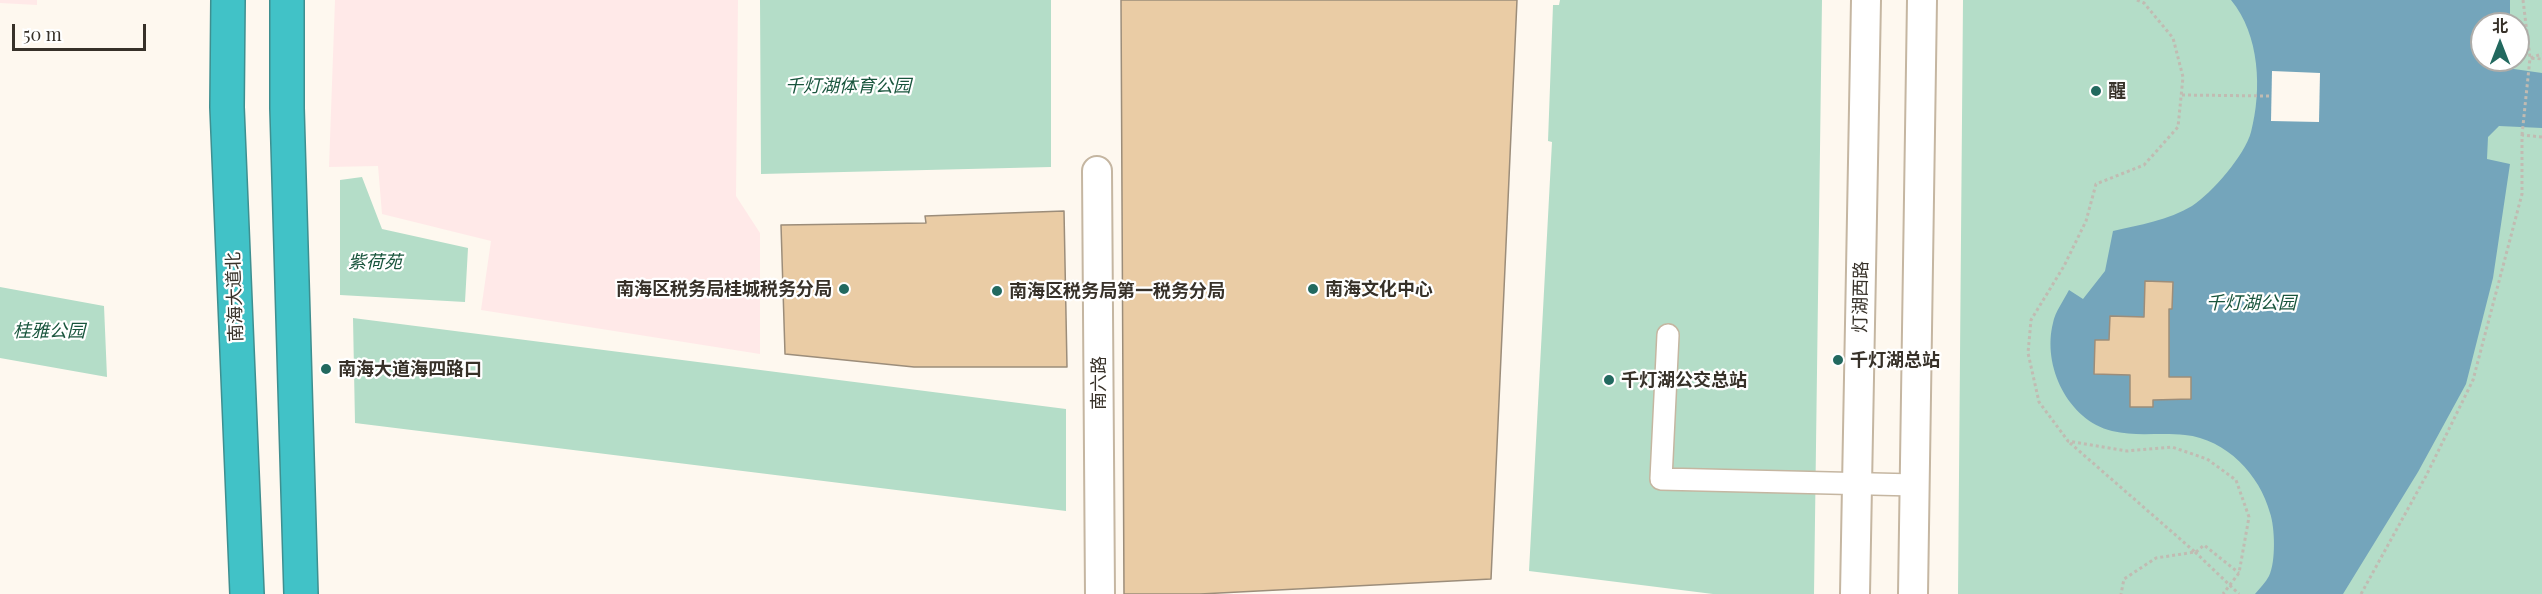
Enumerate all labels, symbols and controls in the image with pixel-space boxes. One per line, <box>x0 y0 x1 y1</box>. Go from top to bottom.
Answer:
scale bar <box>15 12 148 50</box>
north arrow <box>2470 12 2530 72</box>
text: 北 <box>2492 15 2508 36</box>
text: 50 m <box>23 22 62 46</box>
park label: 千灯湖体育公园 <box>785 75 911 97</box>
place label: 醒 <box>2108 80 2126 102</box>
marker: 醒 <box>2089 84 2103 98</box>
park label: 紫荷苑 <box>348 251 402 273</box>
street label: 南海大道北 <box>223 252 247 342</box>
street label: 灯湖西路 <box>1850 261 1872 333</box>
place label: 南海区税务局桂城税务分局 <box>616 278 832 300</box>
place label: 南海文化中心 <box>1325 278 1433 300</box>
place label: 南海区税务局第一税务分局 <box>1009 280 1225 302</box>
marker: 南海区税务局桂城税务分局 <box>837 282 851 296</box>
marker: 南海文化中心 <box>1306 282 1320 296</box>
marker: 南海区税务局第一税务分局 <box>990 284 1004 298</box>
park label: 千灯湖公园 <box>2206 292 2296 314</box>
park label: 桂雅公园 <box>13 320 85 342</box>
place label: 千灯湖总站 <box>1850 349 1940 371</box>
marker: 千灯湖总站 <box>1831 353 1845 367</box>
street label: 南六路 <box>1088 356 1110 410</box>
place label: 南海大道海四路口 <box>338 358 482 380</box>
marker: 南海大道海四路口 <box>319 362 333 376</box>
place label: 千灯湖公交总站 <box>1621 369 1747 391</box>
marker: 千灯湖公交总站 <box>1602 373 1616 387</box>

